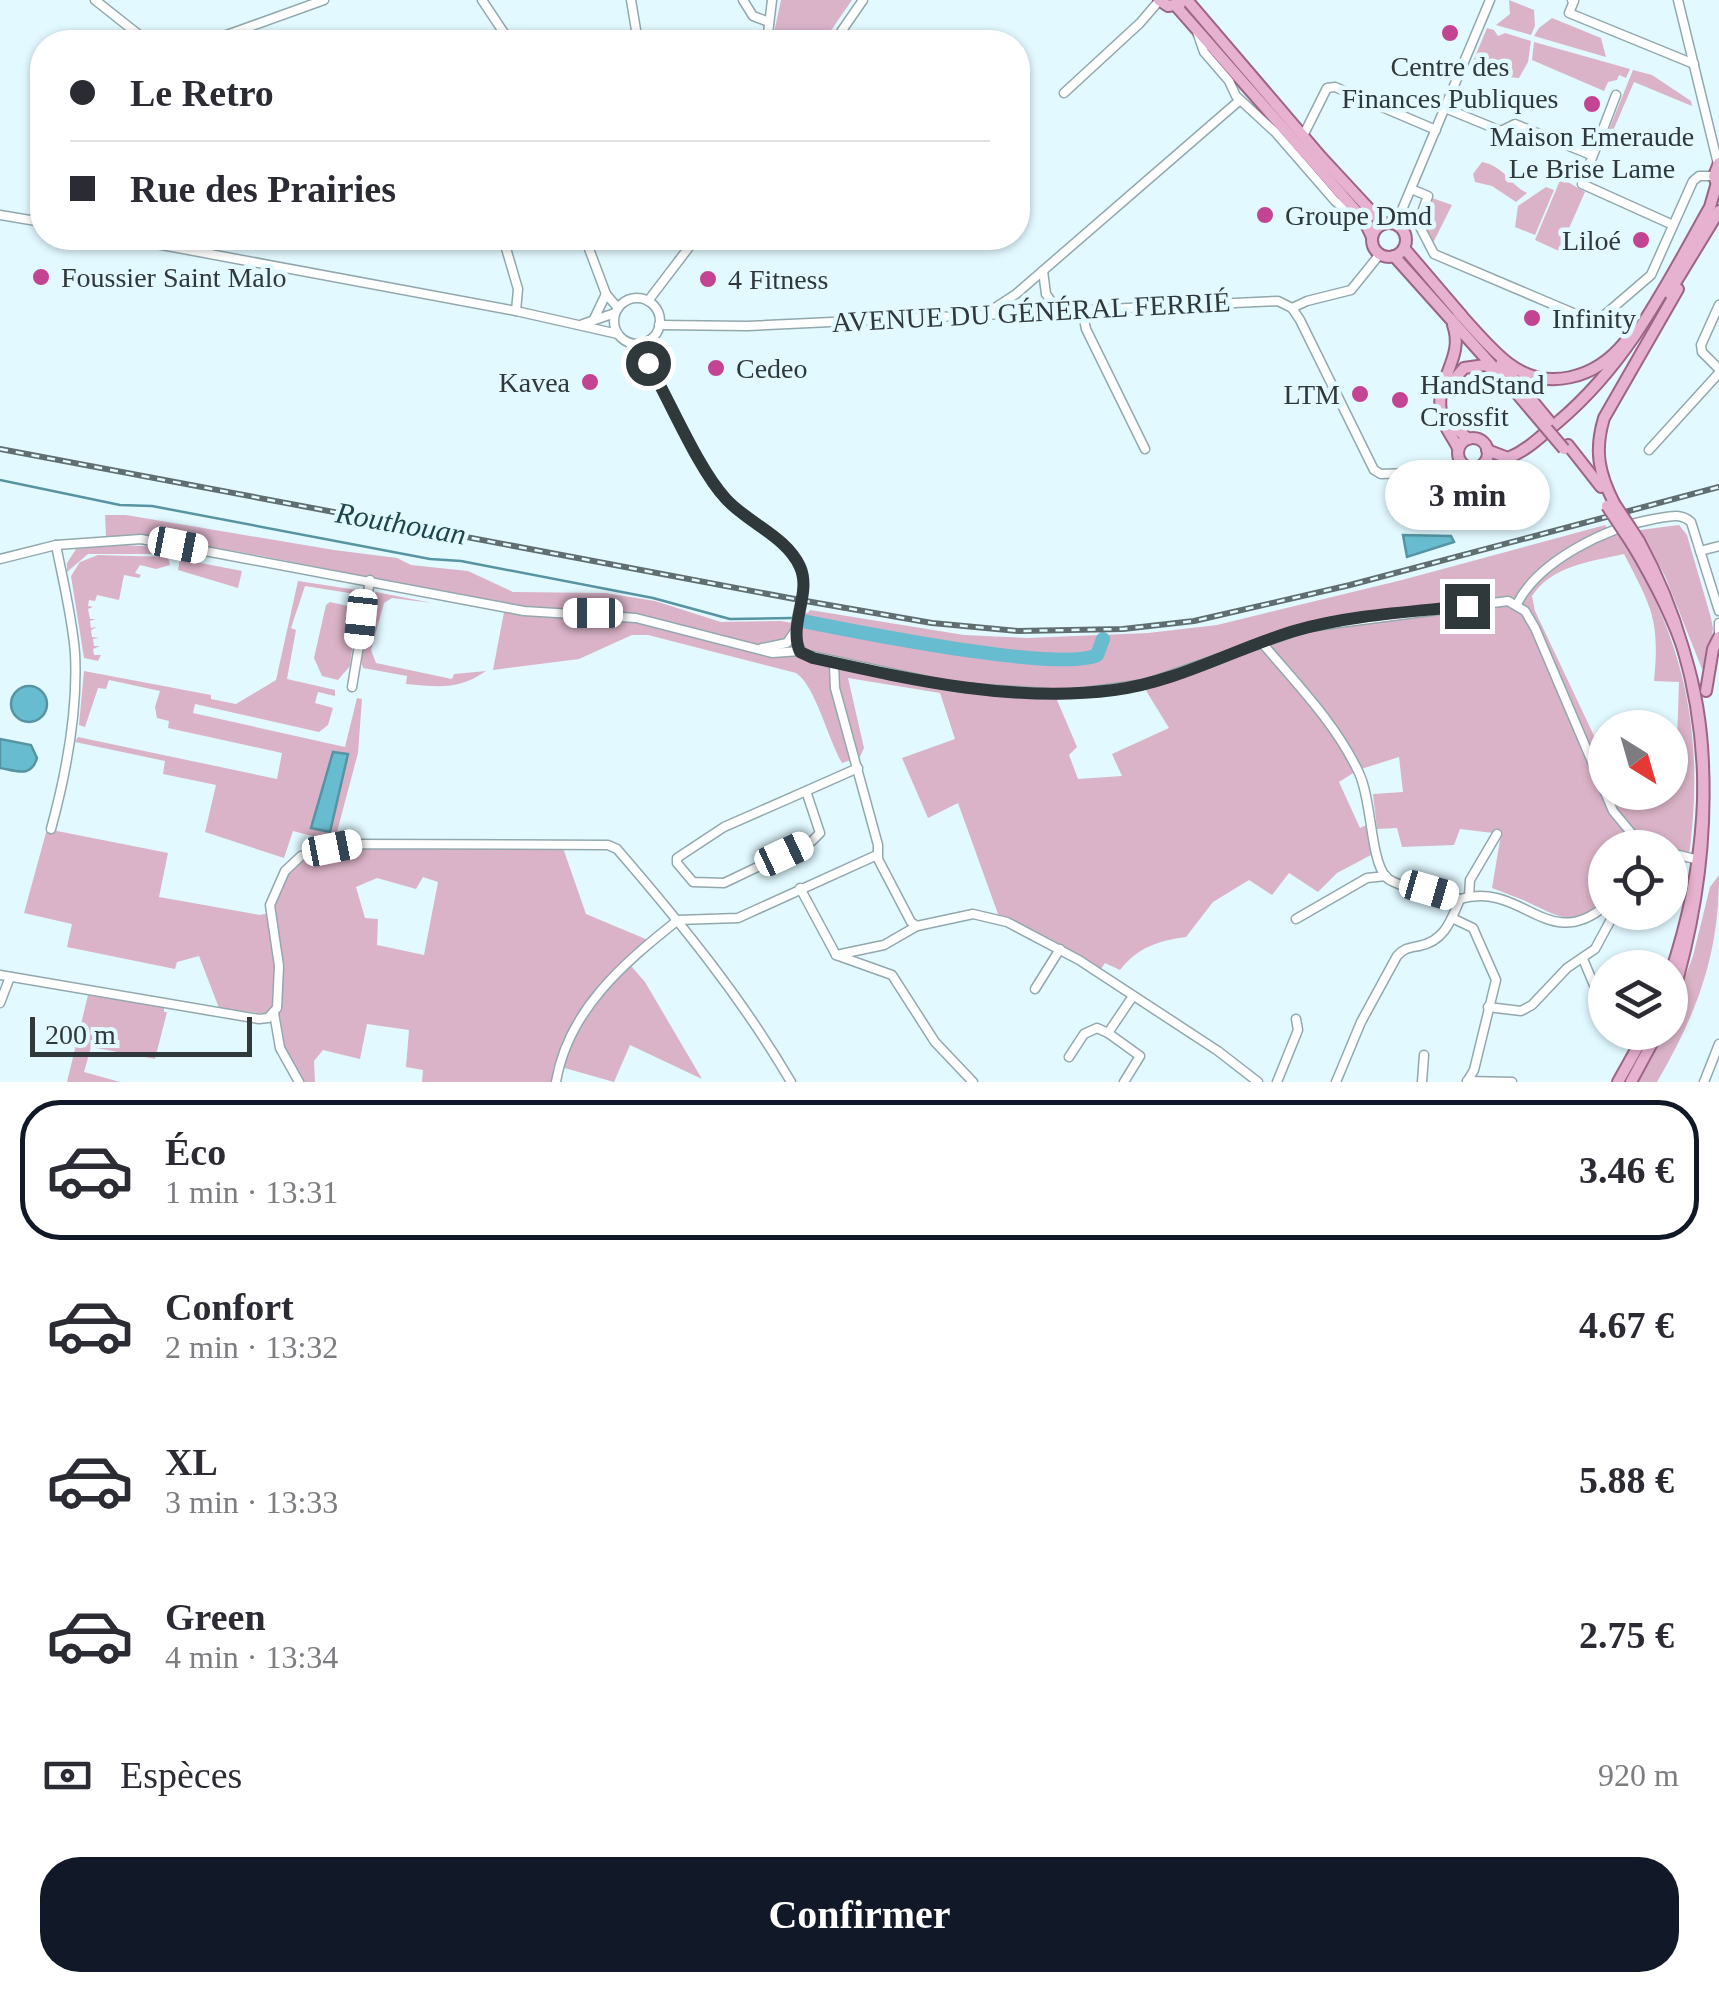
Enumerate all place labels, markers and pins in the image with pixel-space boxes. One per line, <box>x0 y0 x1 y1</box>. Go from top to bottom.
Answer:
marker: Centre des Finances Publiques <box>1439 22 1461 44</box>
place label: Centre des Finances Publiques <box>1342 51 1559 114</box>
marker: Maison Emeraude Le Brise Lame <box>1581 93 1603 115</box>
place label: Maison Emeraude Le Brise Lame <box>1490 121 1694 184</box>
place label: Groupe Dmd <box>1285 200 1432 231</box>
marker: Groupe Dmd <box>1254 204 1276 226</box>
place label: Liloé <box>1562 225 1621 256</box>
marker: Liloé <box>1630 229 1652 251</box>
place label: Foussier Saint Malo <box>61 262 287 293</box>
place label: 4 Fitness <box>728 264 828 295</box>
marker: Foussier Saint Malo <box>30 266 52 288</box>
marker: 4 Fitness <box>697 268 719 290</box>
place label: Infinity <box>1552 303 1636 334</box>
marker: Infinity <box>1521 307 1543 329</box>
place label: Cedeo <box>736 353 808 384</box>
marker: Cedeo <box>705 357 727 379</box>
place label: Kavea <box>498 367 571 398</box>
place label: HandStand Crossfit <box>1420 369 1544 432</box>
marker: Kavea <box>579 371 601 393</box>
place label: LTM <box>1283 379 1340 410</box>
marker: LTM <box>1349 383 1371 405</box>
marker: HandStand Crossfit <box>1389 389 1411 411</box>

